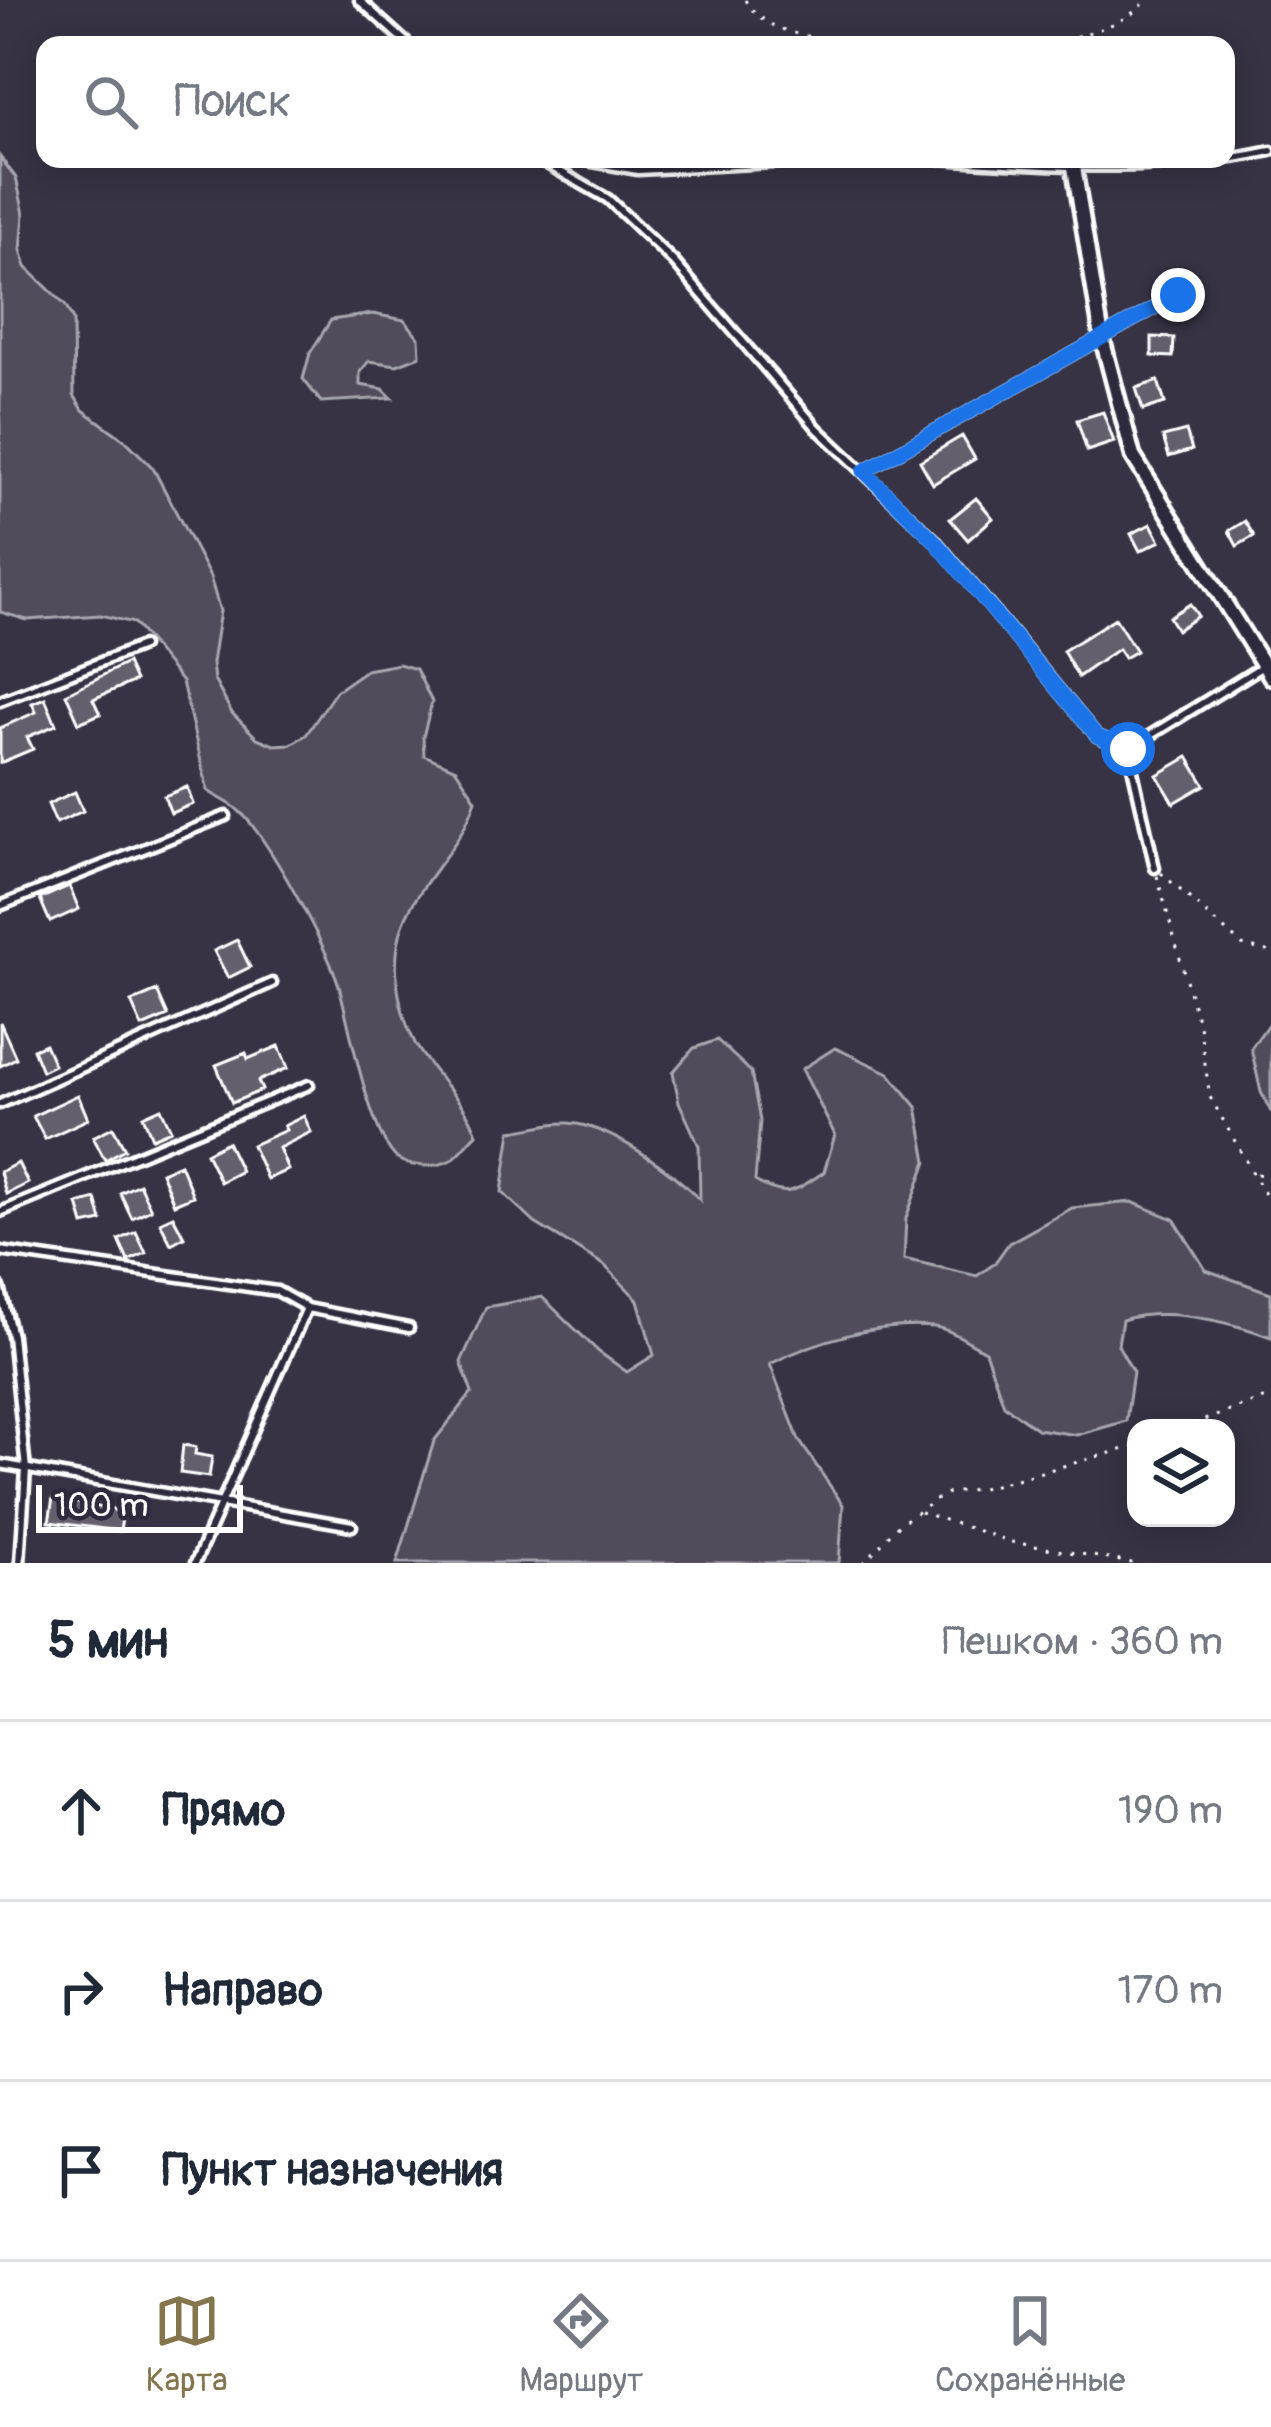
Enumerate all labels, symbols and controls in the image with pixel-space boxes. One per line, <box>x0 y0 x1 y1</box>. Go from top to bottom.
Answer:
search box <box>36 36 1235 168</box>
icon: search <box>78 69 144 135</box>
text: Поиск <box>174 74 291 130</box>
route end <box>1151 268 1205 322</box>
route start <box>1101 722 1155 776</box>
map controls <box>1127 1419 1235 1527</box>
button: layers <box>1127 1419 1235 1527</box>
scale bar <box>36 1479 243 1532</box>
text: 100 m <box>54 1485 148 1526</box>
text: 5 мин <box>48 1609 168 1673</box>
text: Пешком · 360 m <box>942 1617 1223 1666</box>
icon: ahead <box>48 1778 114 1844</box>
text: Прямо <box>162 1783 285 1839</box>
text: 190 m <box>1118 1786 1223 1835</box>
icon: right <box>48 1958 114 2024</box>
text: Направо <box>162 1963 323 2019</box>
text: 170 m <box>1117 1966 1223 2015</box>
icon: arrive <box>48 2138 114 2204</box>
text: Пункт назначения <box>162 2143 503 2199</box>
tab: Карта <box>146 2288 228 2401</box>
tab: Маршрут <box>519 2288 643 2401</box>
tab: Сохранённые <box>935 2288 1125 2401</box>

